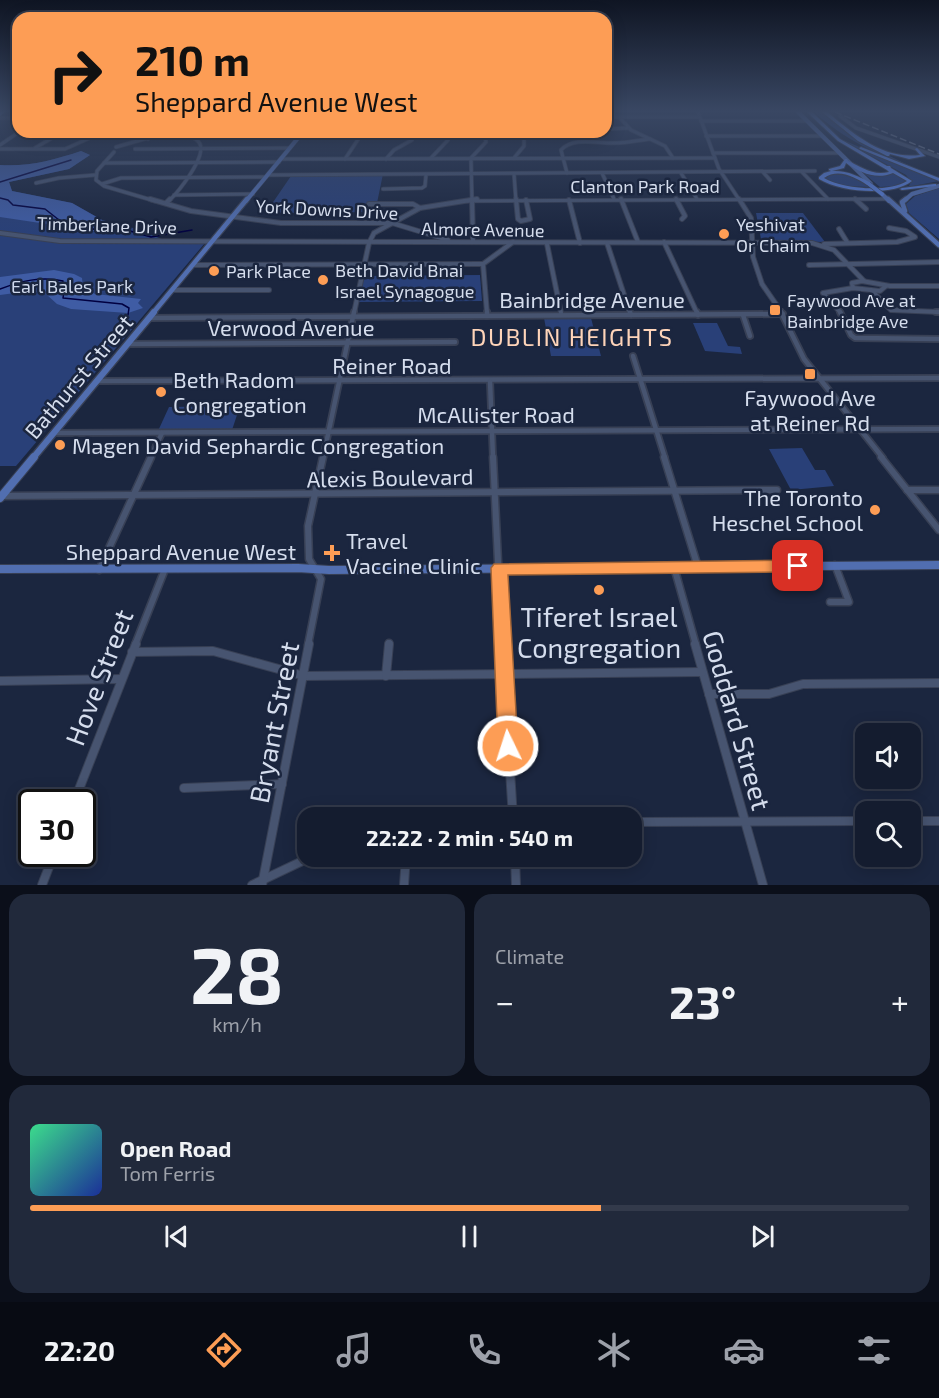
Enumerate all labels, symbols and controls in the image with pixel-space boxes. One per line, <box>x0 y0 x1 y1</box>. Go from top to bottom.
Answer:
text: 210 m <box>135 34 250 84</box>
icon: right <box>36 36 114 114</box>
text: Sheppard Avenue West <box>135 85 418 117</box>
street label: Clanton Park Road <box>570 175 720 197</box>
street label: York Downs Drive <box>255 194 399 224</box>
street label: Timberlane Drive <box>37 212 177 238</box>
place label: Yeshivat Or Chaim <box>736 213 810 256</box>
street label: Almore Avenue <box>421 217 545 241</box>
marker: Yeshivat Or Chaim <box>717 227 731 241</box>
place label: Beth David Bnai Israel Synagogue <box>335 259 475 302</box>
place label: Park Place <box>226 260 311 282</box>
marker: Park Place <box>207 264 221 278</box>
marker: Beth David Bnai Israel Synagogue <box>316 273 330 287</box>
park label: Earl Bales Park <box>11 275 133 297</box>
street label: Bainbridge Avenue <box>499 286 685 312</box>
place label: Faywood Ave at Bainbridge Ave <box>787 289 916 332</box>
marker: Faywood Ave at Bainbridge Ave <box>768 303 782 317</box>
street label: Bathurst Street <box>19 309 137 443</box>
street label: Verwood Avenue <box>208 314 374 340</box>
district label: DUBLIN HEIGHTS <box>471 322 673 351</box>
street label: Reiner Road <box>332 352 452 378</box>
place label: Beth Radom Congregation <box>173 366 307 417</box>
marker: Faywood Ave at Reiner Rd <box>803 367 817 381</box>
place label: Faywood Ave at Reiner Rd <box>744 384 876 435</box>
marker: Beth Radom Congregation <box>154 385 168 399</box>
street label: McAllister Road <box>417 401 575 427</box>
place label: Magen David Sephardic Congregation <box>72 432 444 458</box>
marker: Magen David Sephardic Congregation <box>53 438 67 452</box>
street label: Alexis Boulevard <box>306 463 474 491</box>
place label: The Toronto Heschel School <box>712 484 863 535</box>
marker: The Toronto Heschel School <box>868 503 882 517</box>
place label: Travel Vaccine Clinic <box>346 527 481 578</box>
street label: Sheppard Avenue West <box>66 538 296 564</box>
pin <box>772 540 823 591</box>
marker: Travel Vaccine Clinic <box>323 544 341 562</box>
icon: arrive <box>781 549 814 582</box>
marker: Tiferet Israel Congregation <box>592 583 606 597</box>
place label: Tiferet Israel Congregation <box>517 600 681 664</box>
street label: Hove Street <box>57 605 139 749</box>
street label: Goddard Street <box>697 627 779 813</box>
street label: Bryant Street <box>242 639 305 806</box>
position arrow <box>476 714 540 778</box>
map controls <box>855 723 921 867</box>
button: sound <box>855 723 921 789</box>
speed limit sign: 30 <box>18 789 96 867</box>
button: search <box>855 801 921 867</box>
text: 22:22 · 2 min · 540 m <box>366 824 573 850</box>
text: 28 <box>190 926 284 1020</box>
text: Climate <box>495 944 564 968</box>
text: 23° <box>669 974 736 1028</box>
text: − <box>495 981 514 1021</box>
text: + <box>891 981 909 1021</box>
text: km/h <box>212 1012 262 1036</box>
text: Open Road <box>120 1135 232 1161</box>
text: Tom Ferris <box>120 1161 215 1185</box>
icon: previous <box>160 1220 193 1253</box>
icon: pause <box>453 1220 486 1253</box>
icon: next <box>746 1220 779 1253</box>
icon: directions <box>203 1329 245 1371</box>
icon: music <box>333 1329 375 1371</box>
icon: phone <box>463 1329 505 1371</box>
icon: climate <box>593 1329 635 1371</box>
icon: car <box>723 1329 765 1371</box>
icon: filters <box>853 1329 895 1371</box>
text: 22:20 <box>44 1334 115 1366</box>

